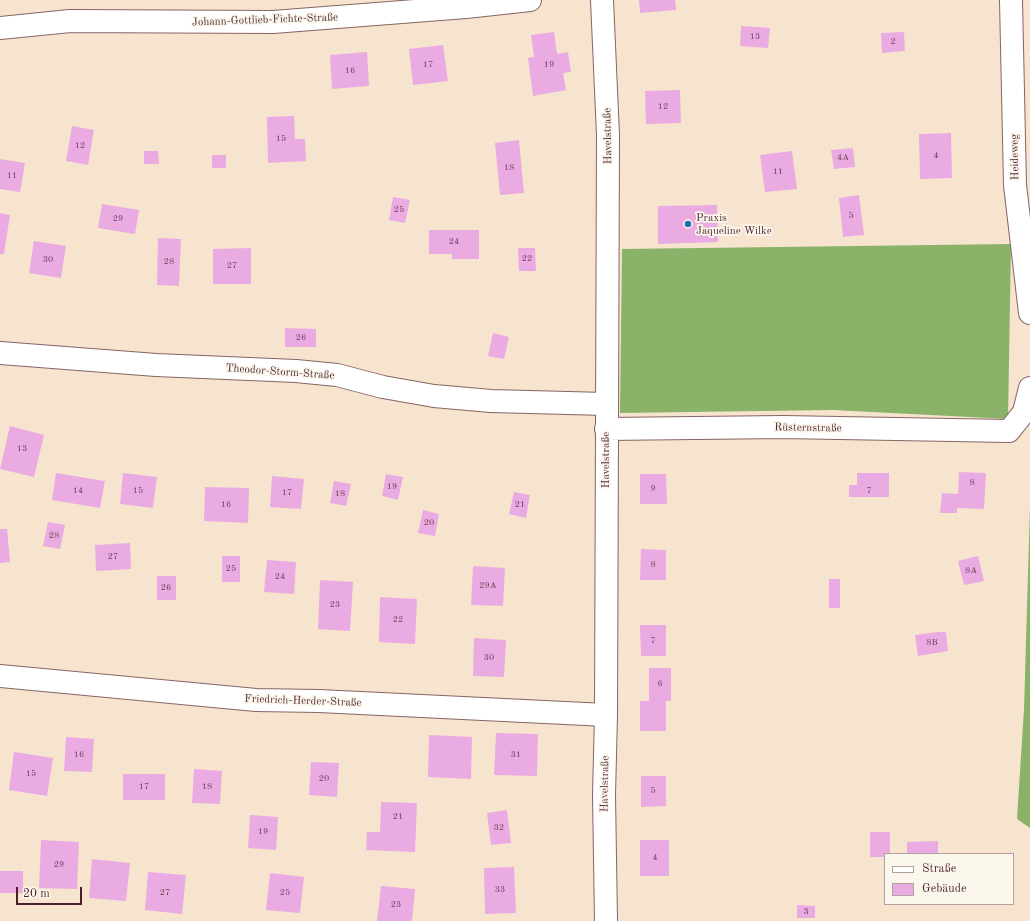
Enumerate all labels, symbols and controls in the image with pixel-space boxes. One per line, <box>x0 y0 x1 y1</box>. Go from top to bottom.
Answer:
street label: Johann-Gottlieb-Fichte-Straße <box>192 11 338 29</box>
house number: 13 <box>750 32 760 42</box>
house number: 2 <box>890 37 896 47</box>
house number: 17 <box>423 60 433 70</box>
house number: 19 <box>544 60 554 70</box>
house number: 16 <box>345 66 355 76</box>
house number: 12 <box>658 102 668 112</box>
street label: Havelstraße <box>601 108 615 164</box>
house number: 15 <box>276 134 286 144</box>
street label: Heideweg <box>1008 134 1022 180</box>
house number: 12 <box>75 141 85 151</box>
house number: 4 <box>933 151 939 161</box>
house number: 4A <box>837 153 849 163</box>
house number: 18 <box>504 163 514 173</box>
house number: 11 <box>773 167 783 177</box>
house number: 11 <box>7 171 17 181</box>
house number: 25 <box>394 205 404 215</box>
place label: Praxis Jaqueline Wilke <box>696 211 772 237</box>
house number: 5 <box>848 211 854 221</box>
house number: 29 <box>113 214 123 224</box>
marker: Praxis Jaqueline Wilke <box>683 219 693 229</box>
house number: 24 <box>449 237 459 247</box>
house number: 22 <box>522 254 532 264</box>
house number: 30 <box>43 255 53 265</box>
house number: 28 <box>164 257 174 267</box>
house number: 27 <box>227 261 237 271</box>
house number: 26 <box>296 333 306 343</box>
street label: Theodor-Storm-Straße <box>225 362 335 382</box>
street label: Rüsternstraße <box>774 421 842 435</box>
street label: Havelstraße <box>599 432 613 488</box>
house number: 13 <box>17 444 27 454</box>
house number: 8 <box>969 478 975 488</box>
house number: 19 <box>387 482 397 492</box>
house number: 9 <box>650 484 656 494</box>
house number: 14 <box>73 486 83 496</box>
house number: 15 <box>133 486 143 496</box>
house number: 7 <box>866 486 872 496</box>
house number: 17 <box>282 488 292 498</box>
house number: 18 <box>335 489 345 499</box>
house number: 16 <box>221 500 231 510</box>
house number: 21 <box>515 500 525 510</box>
house number: 20 <box>424 518 434 528</box>
house number: 28 <box>49 531 59 541</box>
house number: 27 <box>108 552 118 562</box>
house number: 8 <box>650 560 656 570</box>
house number: 25 <box>226 564 236 574</box>
house number: 8A <box>965 566 977 576</box>
house number: 24 <box>275 572 285 582</box>
house number: 29A <box>479 581 497 591</box>
house number: 26 <box>161 583 171 593</box>
house number: 23 <box>330 600 340 610</box>
house number: 22 <box>393 615 403 625</box>
house number: 7 <box>650 636 656 646</box>
house number: 8B <box>926 638 938 648</box>
house number: 30 <box>484 653 494 663</box>
house number: 6 <box>657 679 663 689</box>
street label: Friedrich-Herder-Straße <box>244 692 362 710</box>
house number: 16 <box>74 750 84 760</box>
house number: 31 <box>511 750 521 760</box>
street label: Havelstraße <box>598 756 612 812</box>
house number: 15 <box>26 769 36 779</box>
house number: 20 <box>319 774 329 784</box>
house number: 17 <box>139 782 149 792</box>
house number: 18 <box>202 782 212 792</box>
house number: 5 <box>650 786 656 796</box>
house number: 21 <box>393 812 403 822</box>
house number: 32 <box>494 823 504 833</box>
house number: 19 <box>258 827 268 837</box>
house number: 4 <box>652 853 658 863</box>
legend <box>884 853 1014 905</box>
house number: 29 <box>54 860 64 870</box>
text: Straße <box>922 863 956 875</box>
scale bar <box>18 879 84 905</box>
text: Gebäude <box>922 883 966 895</box>
house number: 33 <box>495 885 505 895</box>
text: 20 m <box>23 888 50 900</box>
house number: 27 <box>160 888 170 898</box>
house number: 25 <box>280 888 290 898</box>
house number: 23 <box>391 900 401 910</box>
house number: 3 <box>803 907 809 917</box>

